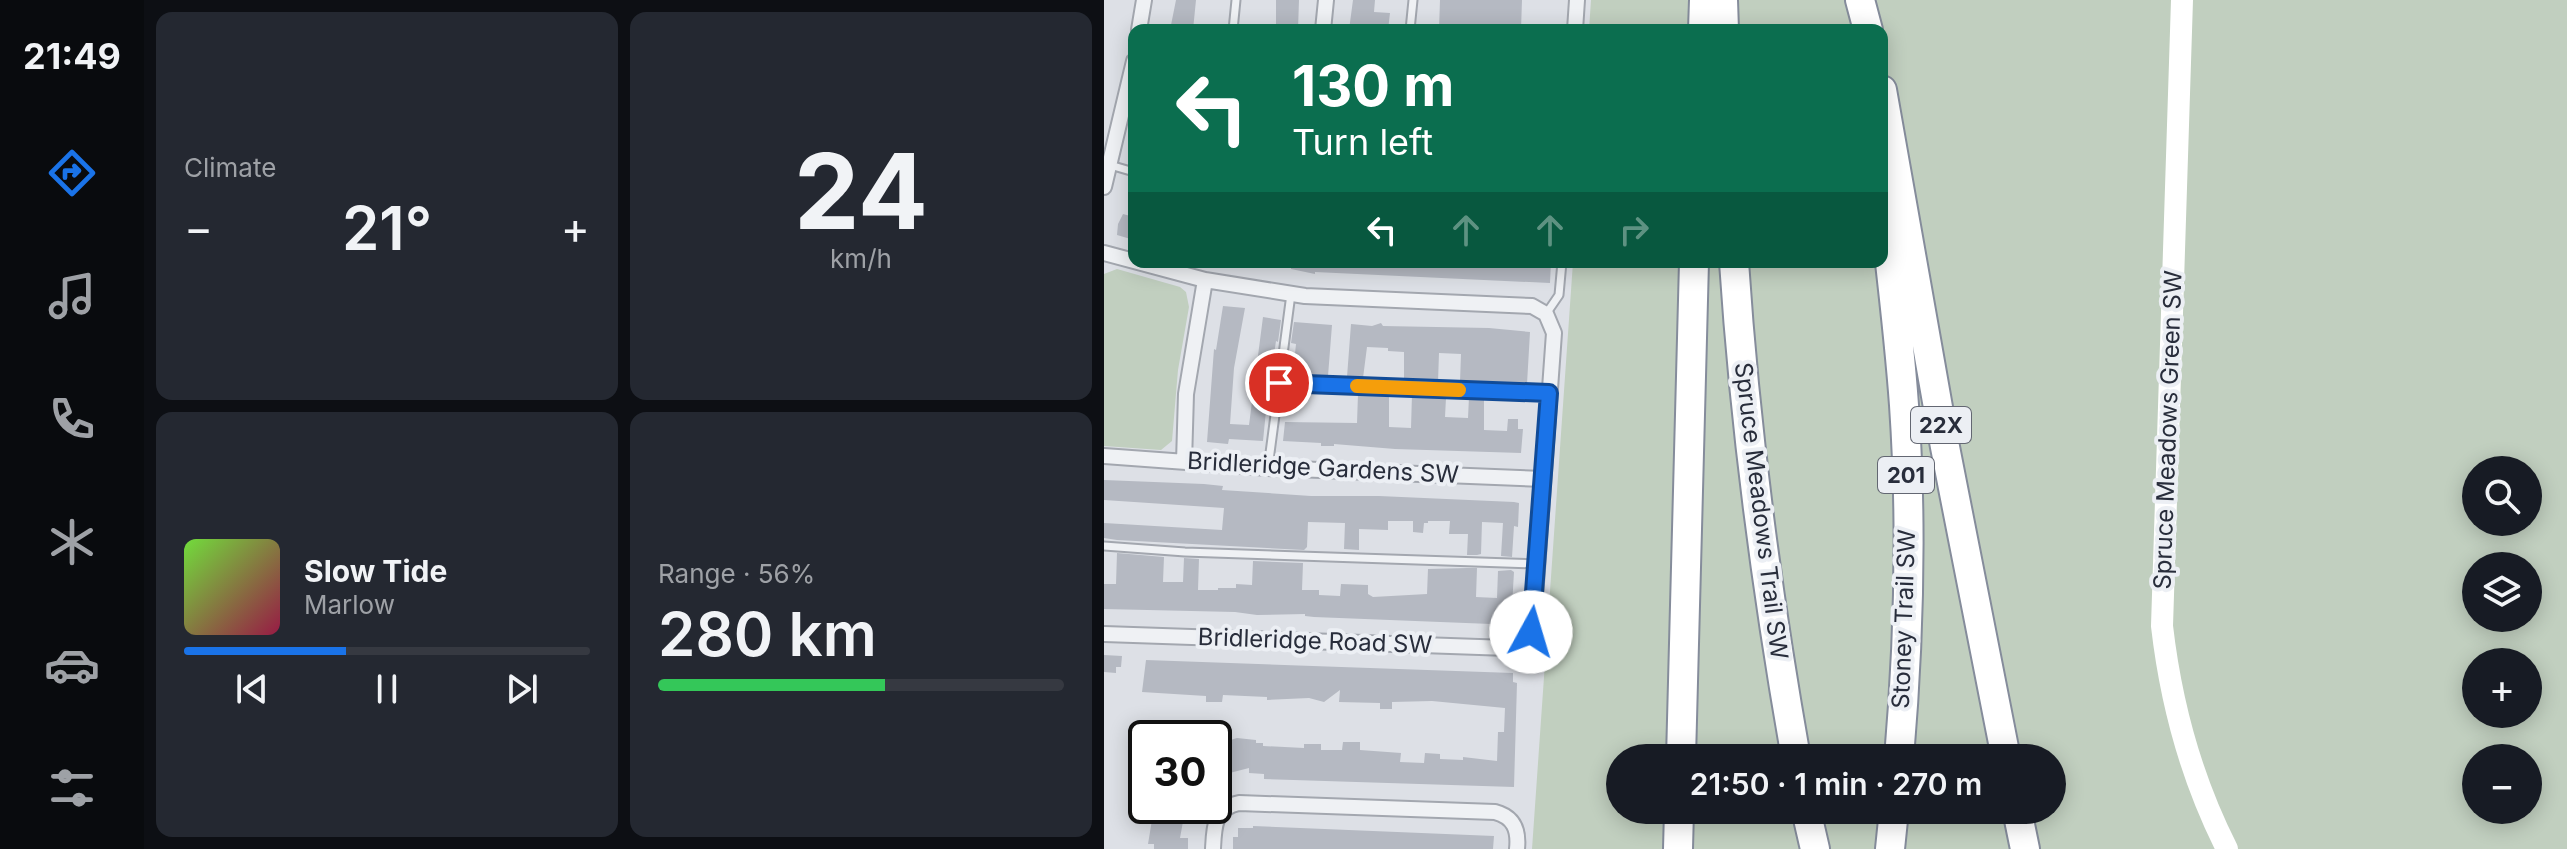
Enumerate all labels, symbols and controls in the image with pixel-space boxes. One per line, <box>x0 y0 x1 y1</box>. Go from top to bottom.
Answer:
text: 21:49 <box>23 34 121 78</box>
text: 130 m <box>1292 52 1454 120</box>
icon: left <box>1160 56 1264 160</box>
text: Turn left <box>1292 120 1433 164</box>
text: 24 <box>794 128 928 254</box>
icon: directions <box>44 145 100 201</box>
text: Climate <box>184 152 276 183</box>
text: 21° <box>342 192 432 264</box>
text: − <box>184 201 213 255</box>
text: + <box>561 201 590 255</box>
icon: left <box>1360 208 1404 252</box>
icon: ahead <box>1444 208 1488 252</box>
icon: ahead <box>1528 208 1572 252</box>
icon: right <box>1612 208 1656 252</box>
text: km/h <box>830 243 892 274</box>
icon: music <box>44 268 100 324</box>
street label: Spruce Meadows Green SW <box>2147 270 2188 590</box>
pin <box>1245 349 1313 417</box>
icon: arrive <box>1257 361 1301 405</box>
street label: Spruce Meadows Trail SW <box>1729 361 1794 661</box>
icon: phone <box>44 391 100 447</box>
road number: 22X <box>1911 407 1971 443</box>
street label: Bridleridge Gardens SW <box>1186 446 1460 489</box>
map controls <box>2462 456 2542 824</box>
button: search <box>2462 456 2542 536</box>
road number: 201 <box>1878 457 1934 493</box>
icon: climate <box>44 514 100 570</box>
street label: Stoney Trail SW <box>1886 528 1921 709</box>
button: layers <box>2462 552 2542 632</box>
text: Slow Tide <box>304 553 447 589</box>
text: Range · 56% <box>658 558 815 589</box>
text: Marlow <box>304 589 395 620</box>
position arrow <box>1489 590 1573 674</box>
text: 280 km <box>658 598 877 670</box>
street label: Bridleridge Road SW <box>1197 622 1433 659</box>
icon: car <box>44 637 100 693</box>
button: + <box>2462 648 2542 728</box>
icon: previous <box>230 667 274 711</box>
icon: pause <box>365 667 409 711</box>
icon: next <box>500 667 544 711</box>
speed limit sign: 30 <box>1128 720 1232 824</box>
button: − <box>2462 744 2542 824</box>
icon: filters <box>44 760 100 816</box>
text: 21:50 · 1 min · 270 m <box>1690 766 1982 802</box>

